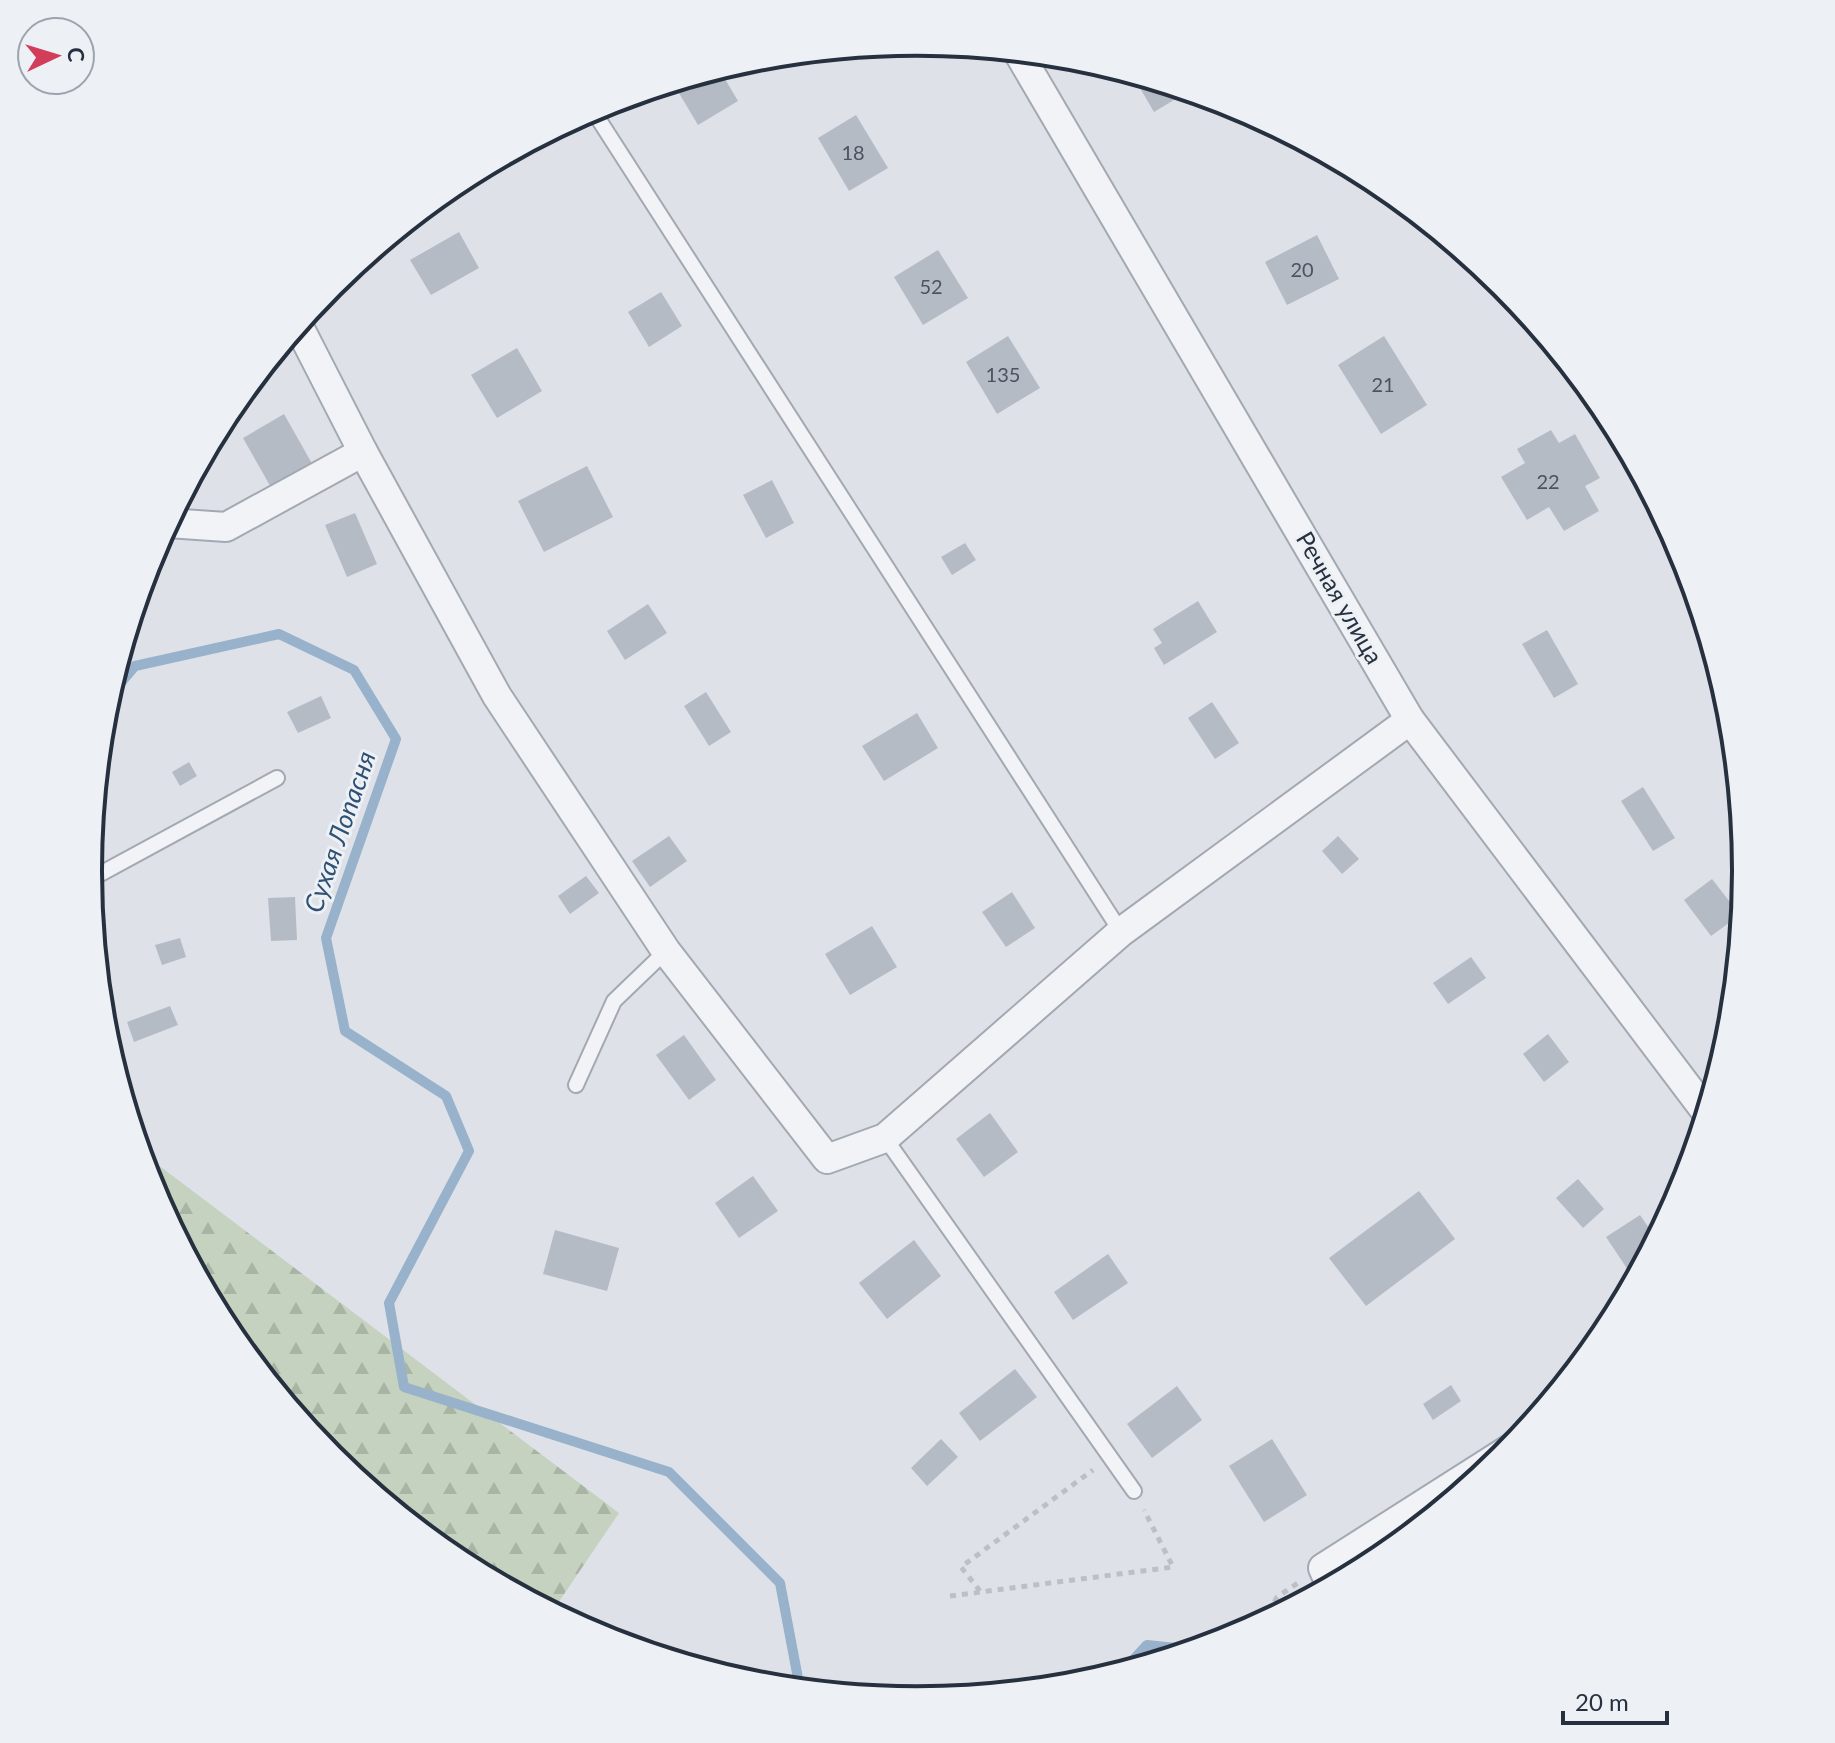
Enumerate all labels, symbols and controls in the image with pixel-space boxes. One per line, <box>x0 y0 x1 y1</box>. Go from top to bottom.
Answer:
north arrow <box>16 16 96 96</box>
text: С <box>62 46 90 63</box>
house number: 18 <box>841 140 865 164</box>
house number: 20 <box>1290 257 1314 281</box>
house number: 52 <box>919 274 943 298</box>
house number: 135 <box>986 362 1020 386</box>
house number: 21 <box>1371 372 1395 396</box>
house number: 22 <box>1536 469 1560 493</box>
street label: Речная улица <box>1291 526 1390 668</box>
water label: Сухая Лопасня <box>296 747 382 917</box>
scale bar <box>1563 1675 1667 1725</box>
text: 20 m <box>1575 1687 1629 1716</box>

